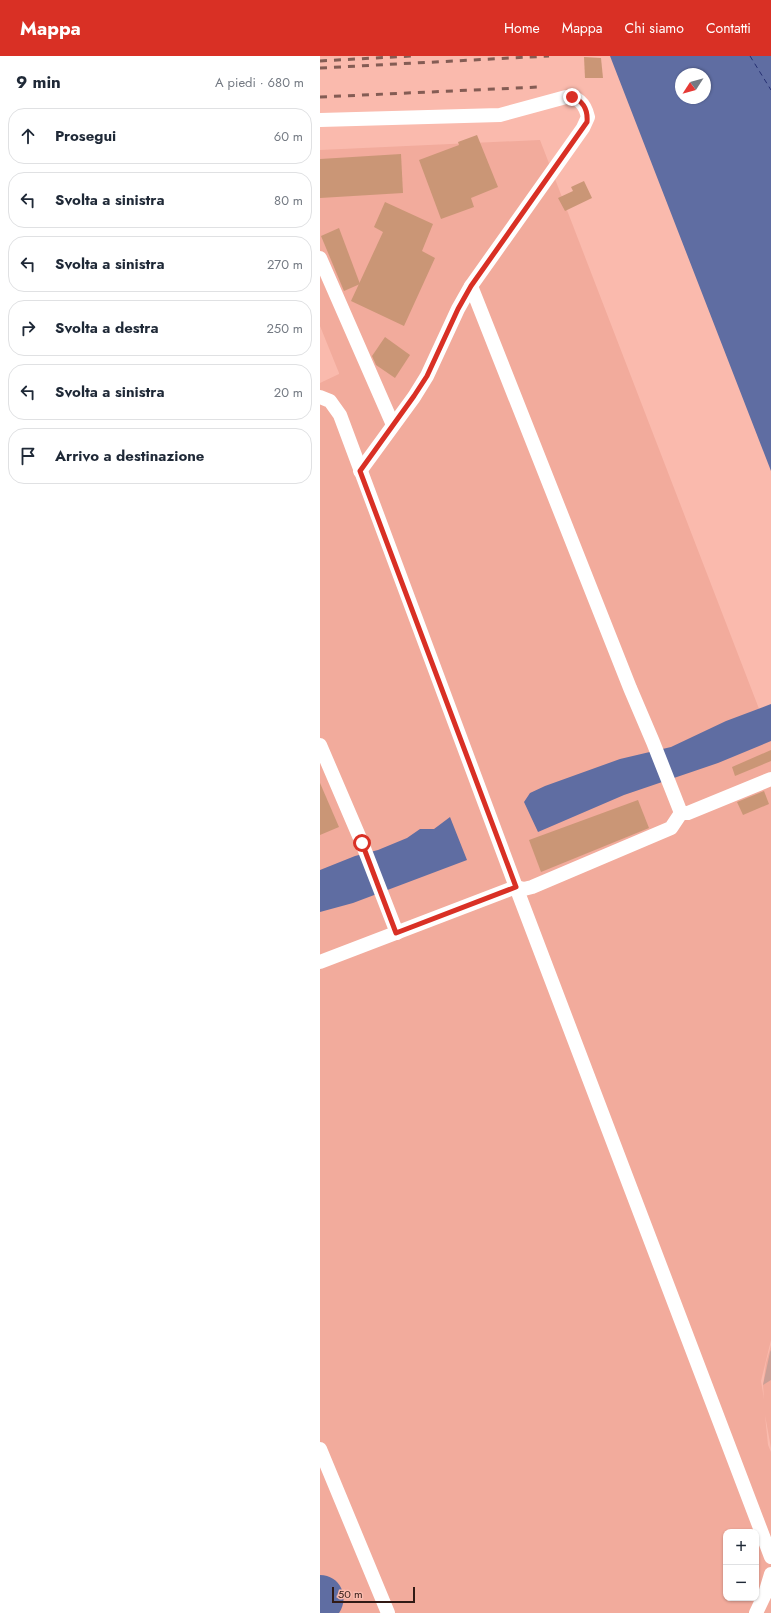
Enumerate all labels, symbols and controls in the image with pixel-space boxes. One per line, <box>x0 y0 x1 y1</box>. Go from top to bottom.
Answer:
text: Mappa <box>20 15 81 42</box>
text: Home <box>504 18 540 38</box>
text: Mappa <box>562 18 603 38</box>
text: Chi siamo <box>625 18 684 38</box>
text: Contatti <box>706 18 751 38</box>
north arrow <box>675 68 711 104</box>
text: 9 min <box>16 70 61 94</box>
text: A piedi · 680 m <box>215 73 304 92</box>
route end <box>563 88 581 106</box>
icon: ahead <box>17 125 39 147</box>
text: Prosegui <box>55 125 116 147</box>
text: 60 m <box>274 127 303 146</box>
icon: left <box>17 189 39 211</box>
text: Svolta a sinistra <box>55 189 165 211</box>
text: 80 m <box>274 191 303 210</box>
icon: left <box>17 253 39 275</box>
text: Svolta a sinistra <box>55 253 165 275</box>
text: 270 m <box>267 255 303 274</box>
icon: right <box>17 317 39 339</box>
text: Svolta a destra <box>55 317 159 339</box>
text: 250 m <box>266 319 303 338</box>
icon: left <box>17 381 39 403</box>
text: Svolta a sinistra <box>55 381 165 403</box>
text: 20 m <box>274 383 303 402</box>
icon: arrive <box>17 445 39 467</box>
text: Arrivo a destinazione <box>55 445 204 467</box>
route start <box>353 834 371 852</box>
map controls <box>723 1529 759 1601</box>
button: + <box>723 1529 759 1565</box>
button: − <box>723 1565 759 1601</box>
scale bar <box>332 1585 415 1604</box>
text: 50 m <box>338 1586 363 1602</box>

